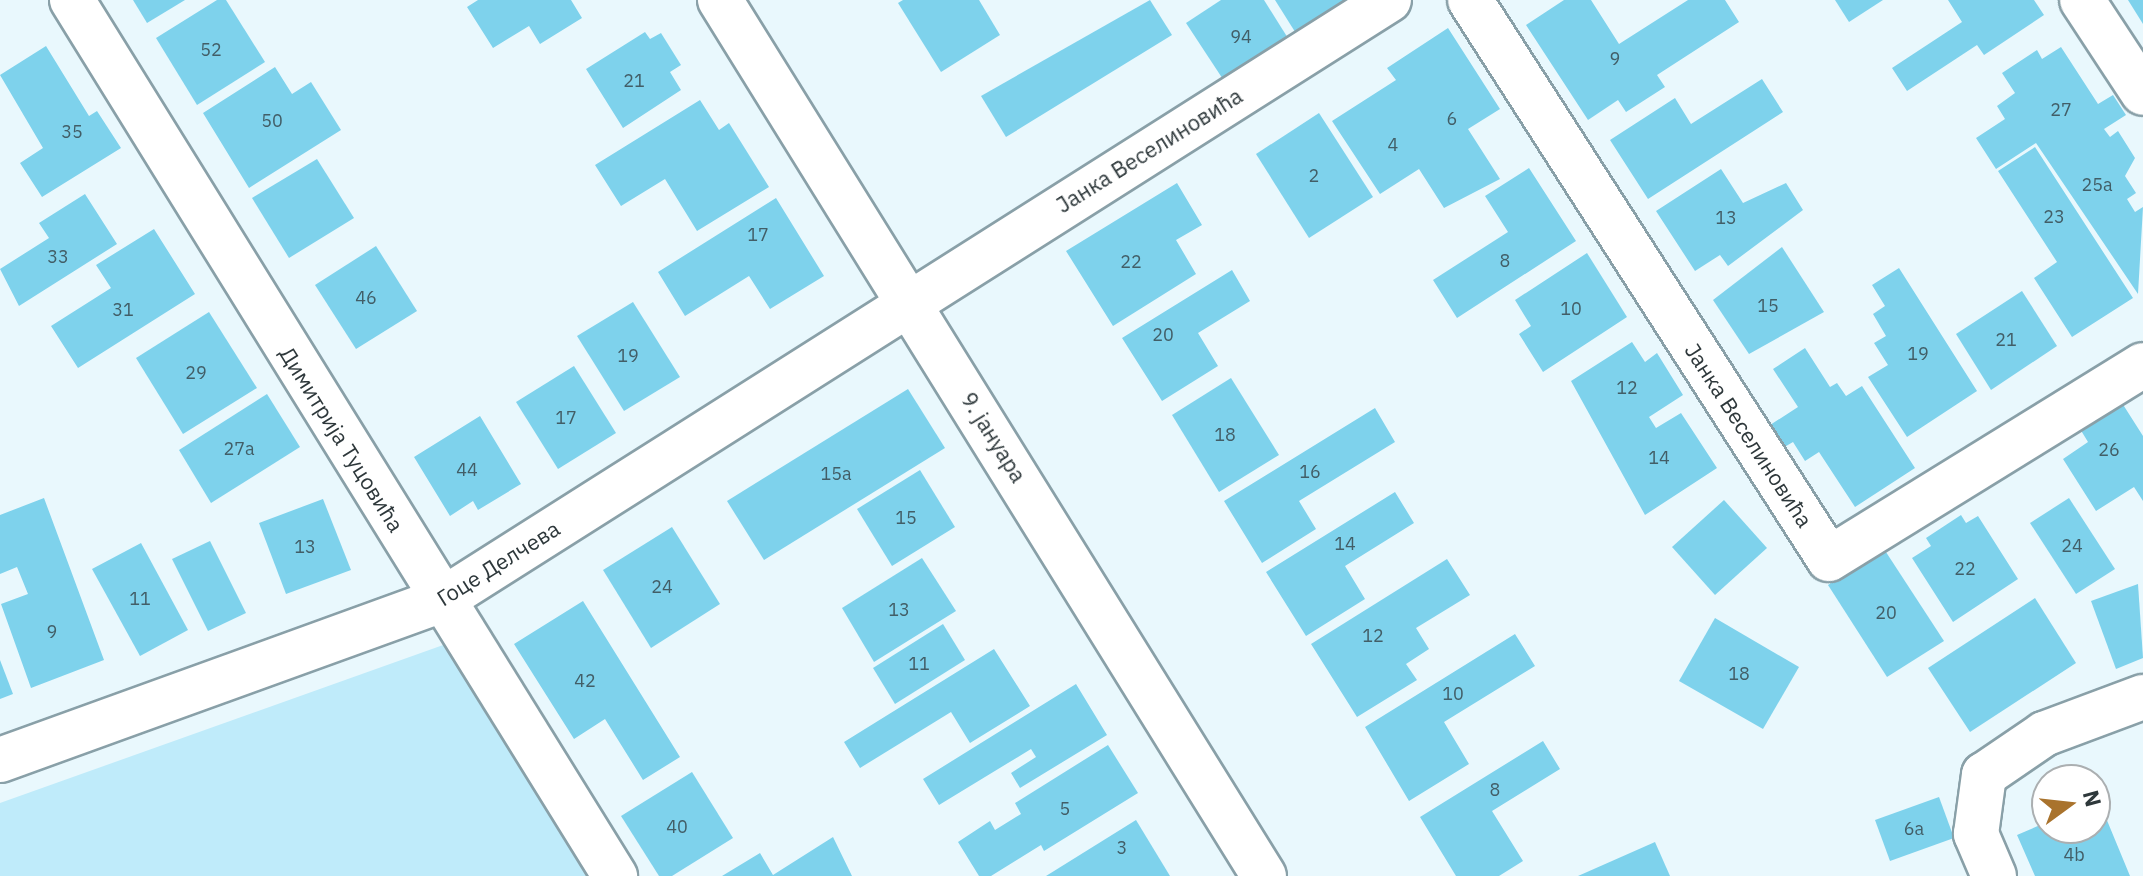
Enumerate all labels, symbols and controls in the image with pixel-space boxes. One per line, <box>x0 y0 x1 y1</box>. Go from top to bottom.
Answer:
house number: 94 <box>1230 26 1252 48</box>
house number: 52 <box>200 39 222 61</box>
house number: 9 <box>1610 48 1620 70</box>
house number: 21 <box>623 70 645 92</box>
street label: Јанка Веселиновића <box>1051 82 1247 218</box>
house number: 27 <box>2050 99 2072 121</box>
house number: 6 <box>1447 108 1457 130</box>
house number: 50 <box>261 110 283 132</box>
house number: 35 <box>61 121 83 143</box>
house number: 4 <box>1388 134 1398 156</box>
house number: 2 <box>1309 165 1319 187</box>
house number: 25a <box>2081 174 2113 196</box>
house number: 23 <box>2043 206 2065 228</box>
house number: 13 <box>1715 207 1737 229</box>
house number: 17 <box>747 224 769 246</box>
house number: 33 <box>47 246 69 268</box>
house number: 8 <box>1500 250 1510 272</box>
house number: 22 <box>1120 251 1142 273</box>
house number: 46 <box>355 287 377 309</box>
house number: 15 <box>1757 295 1779 317</box>
house number: 10 <box>1560 298 1582 320</box>
house number: 31 <box>112 299 134 321</box>
house number: 20 <box>1152 324 1174 346</box>
house number: 21 <box>1995 329 2017 351</box>
street label: Јанка Веселиновића <box>1680 338 1818 532</box>
street label: Димитрија Туцовића <box>274 342 410 536</box>
house number: 19 <box>1907 343 1929 365</box>
house number: 19 <box>617 345 639 367</box>
house number: 29 <box>185 362 207 384</box>
house number: 12 <box>1616 377 1638 399</box>
street label: 9. јануара <box>956 387 1032 487</box>
house number: 17 <box>555 407 577 429</box>
house number: 18 <box>1214 424 1236 446</box>
house number: 27a <box>223 438 255 460</box>
house number: 26 <box>2098 439 2120 461</box>
house number: 14 <box>1648 447 1670 469</box>
house number: 44 <box>456 459 478 481</box>
house number: 16 <box>1299 461 1321 483</box>
house number: 15a <box>820 463 852 485</box>
house number: 15 <box>895 507 917 529</box>
street label: Гоце Делчева <box>432 515 564 611</box>
house number: 14 <box>1334 533 1356 555</box>
house number: 24 <box>2061 535 2083 557</box>
house number: 13 <box>294 536 316 558</box>
house number: 22 <box>1954 558 1976 580</box>
house number: 24 <box>651 576 673 598</box>
house number: 11 <box>129 588 151 610</box>
house number: 13 <box>888 599 910 621</box>
house number: 20 <box>1875 602 1897 624</box>
house number: 9 <box>47 621 57 643</box>
house number: 12 <box>1362 625 1384 647</box>
house number: 11 <box>908 653 930 675</box>
house number: 18 <box>1728 663 1750 685</box>
house number: 42 <box>574 670 596 692</box>
house number: 10 <box>1442 683 1464 705</box>
north arrow <box>2031 764 2111 844</box>
house number: 8 <box>1490 779 1500 801</box>
text: N <box>2077 787 2109 810</box>
house number: 5 <box>1060 798 1070 820</box>
house number: 40 <box>666 816 688 838</box>
house number: 6a <box>1904 818 1924 840</box>
house number: 3 <box>1117 837 1127 859</box>
house number: 4b <box>2063 844 2085 866</box>

